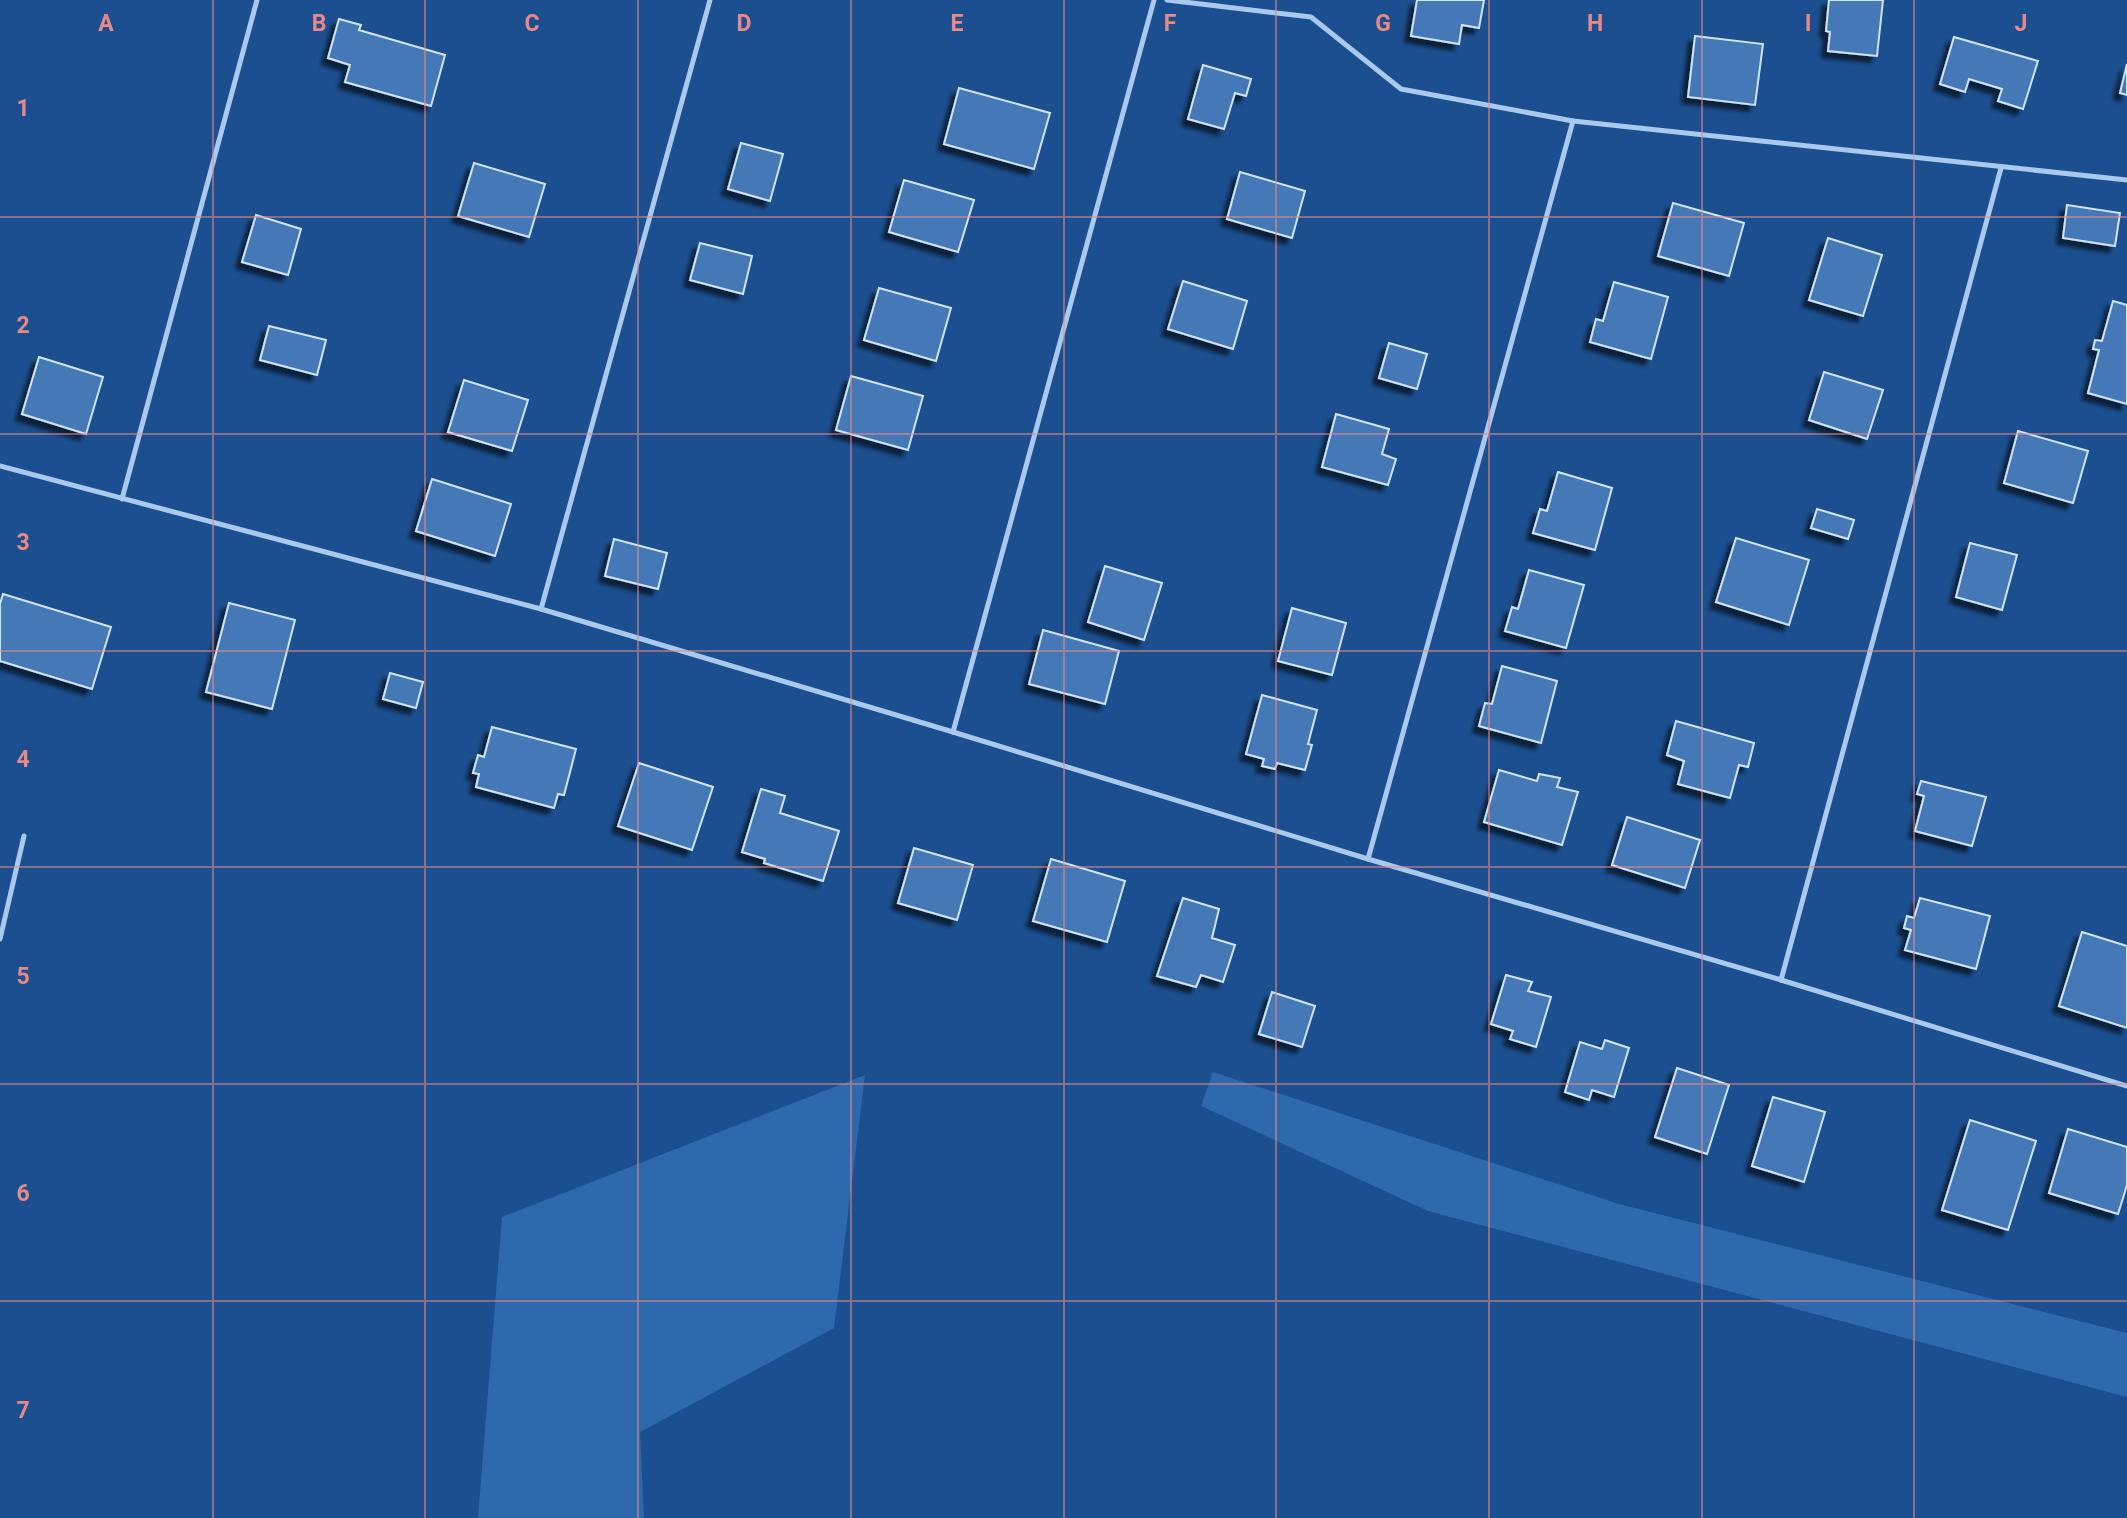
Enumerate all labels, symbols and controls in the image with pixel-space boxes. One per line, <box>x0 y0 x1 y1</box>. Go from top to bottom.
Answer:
text: A <box>98 10 114 37</box>
text: B <box>312 10 326 37</box>
text: C <box>524 10 540 37</box>
text: D <box>737 10 751 37</box>
text: E <box>951 10 964 37</box>
text: F <box>1164 10 1177 37</box>
text: G <box>1375 10 1391 37</box>
text: H <box>1587 10 1603 37</box>
text: I <box>1805 10 1811 37</box>
text: J <box>2015 10 2027 37</box>
text: 1 <box>16 95 30 122</box>
text: 2 <box>16 312 30 339</box>
text: 3 <box>16 529 30 556</box>
text: 4 <box>16 746 30 773</box>
text: 5 <box>16 963 30 990</box>
text: 6 <box>16 1180 30 1207</box>
text: 7 <box>16 1397 30 1424</box>

